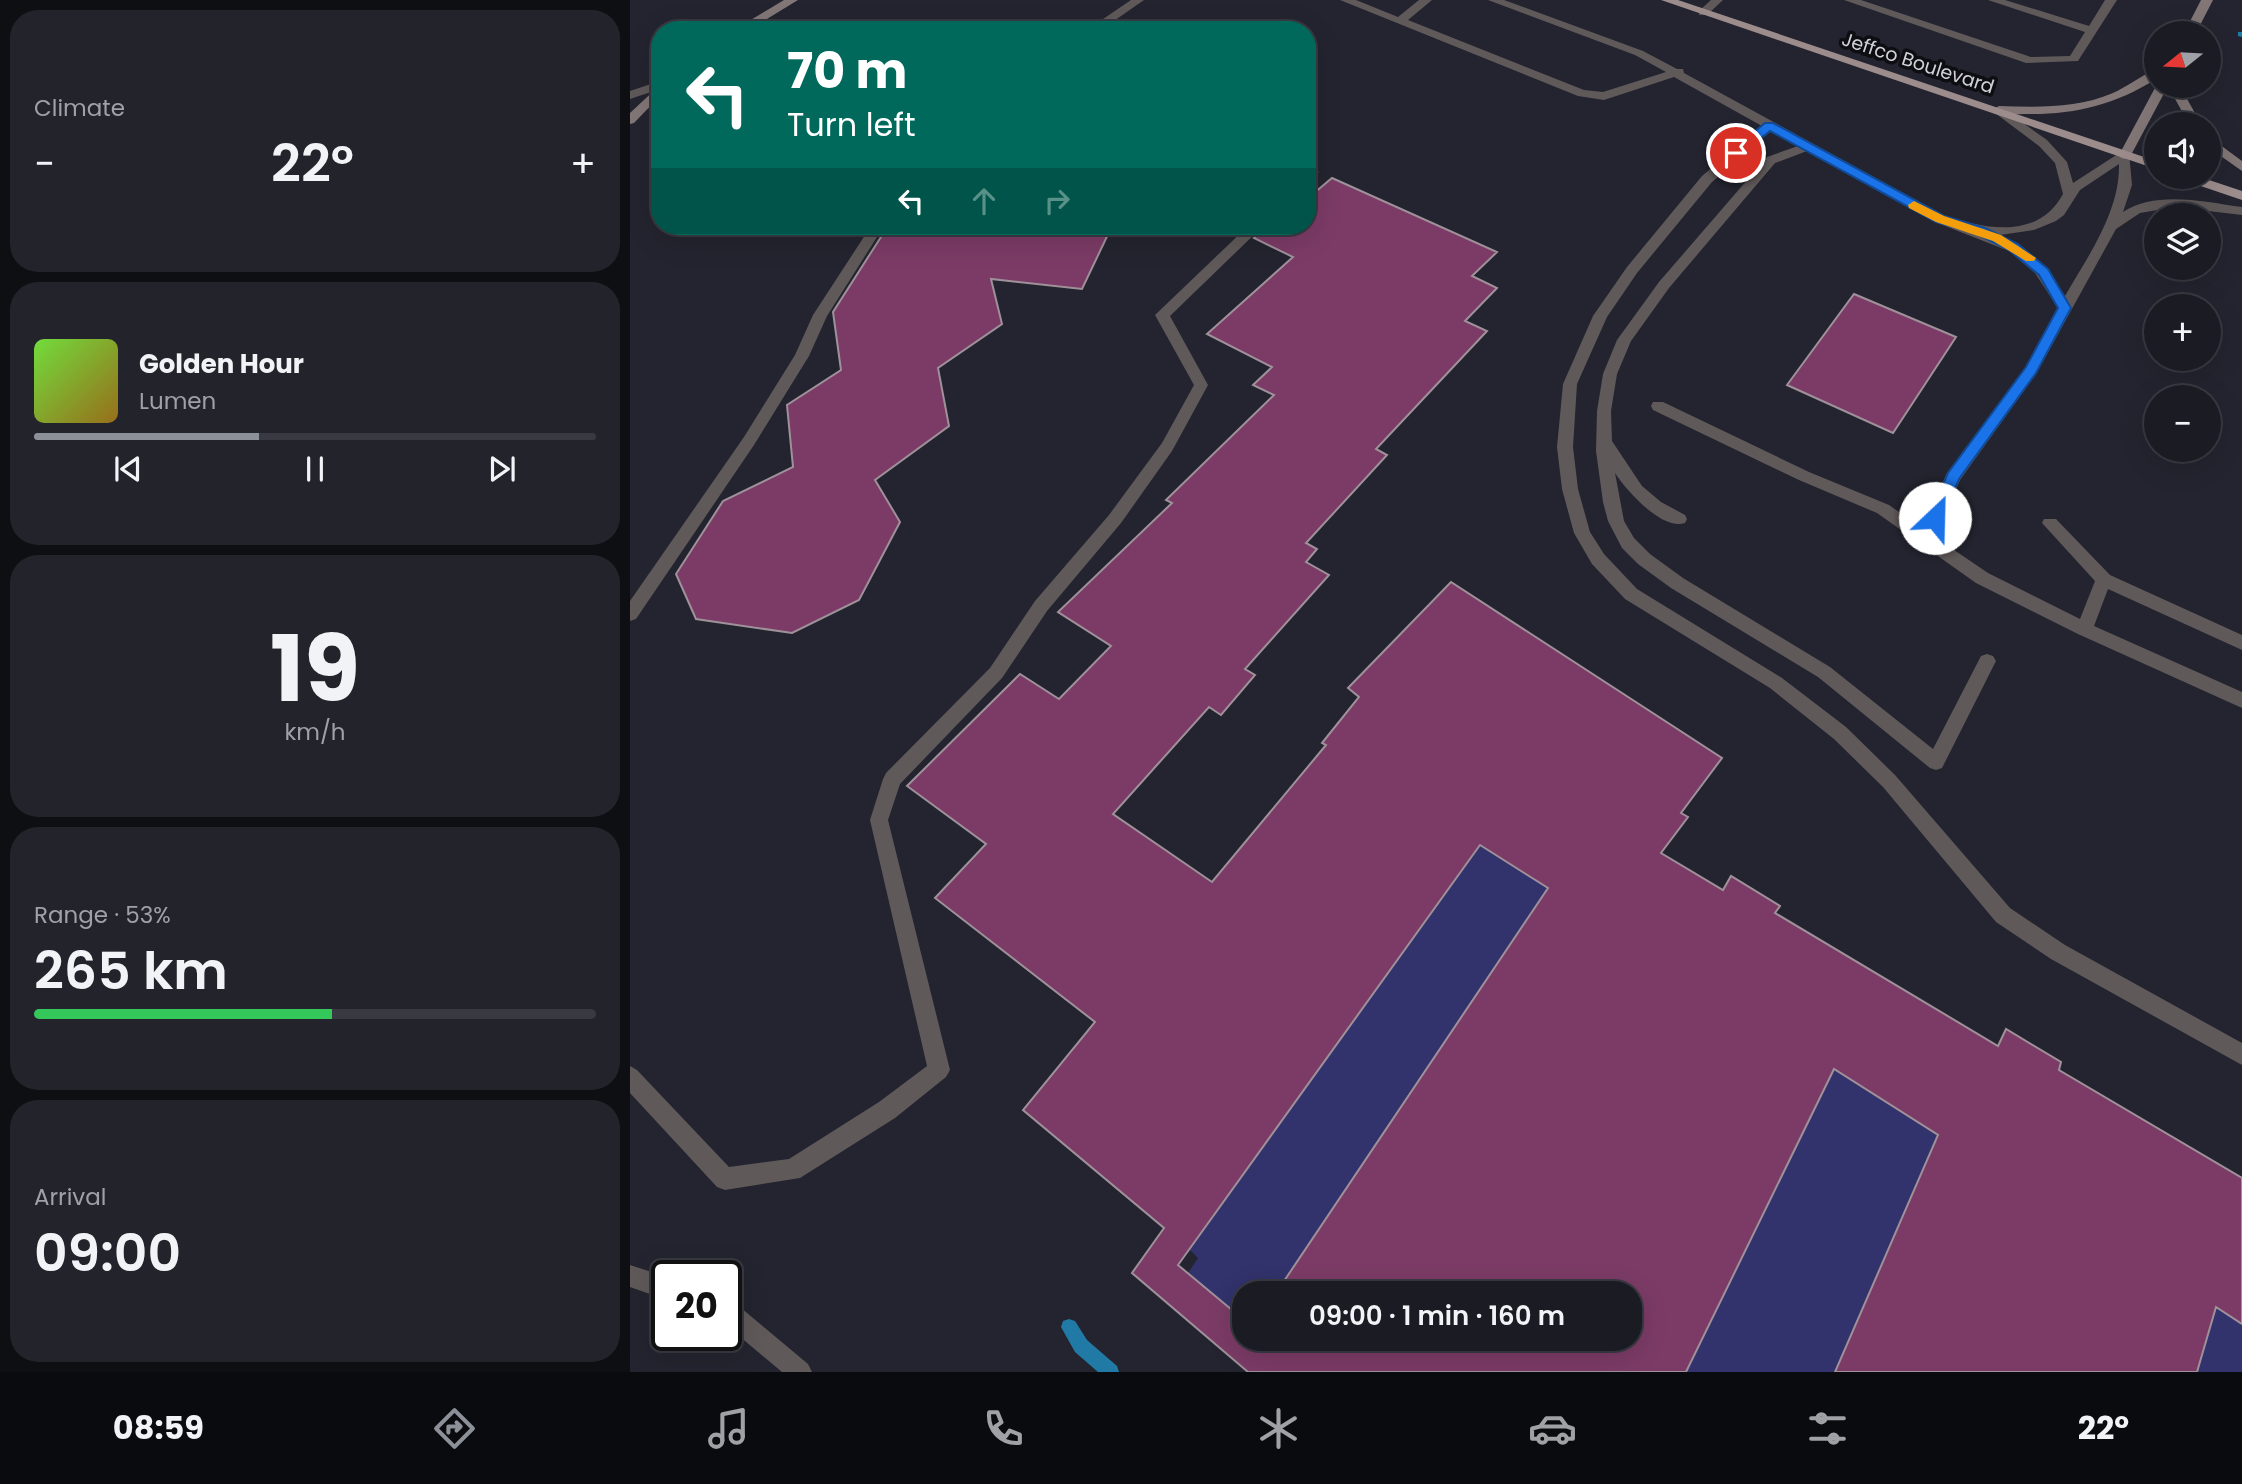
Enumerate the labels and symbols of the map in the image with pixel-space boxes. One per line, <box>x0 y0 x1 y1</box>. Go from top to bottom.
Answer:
north arrow <box>2144 21 2221 98</box>
street label: Jeffco Boulevard <box>1838 26 1998 100</box>
pin <box>1706 123 1766 183</box>
position arrow <box>1898 481 1972 555</box>
speed limit sign: 20 <box>651 1260 742 1351</box>

